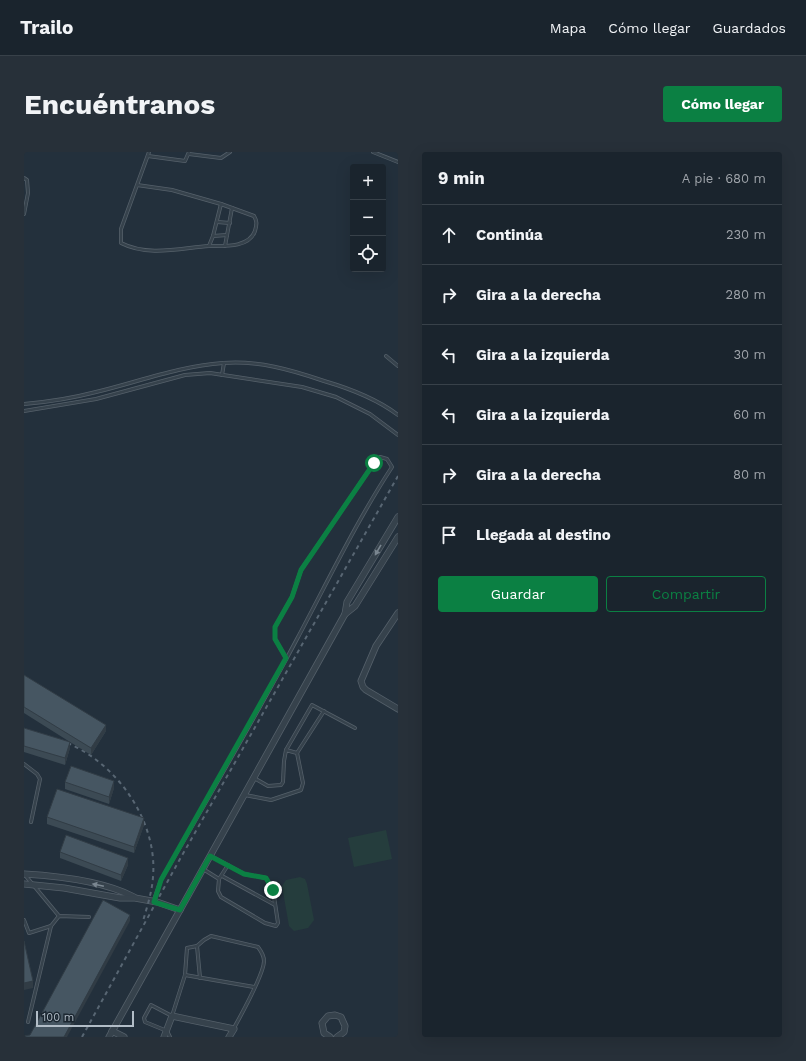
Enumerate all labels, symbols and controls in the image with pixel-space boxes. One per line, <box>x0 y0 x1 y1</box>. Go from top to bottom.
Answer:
text: Trailo <box>20 16 73 39</box>
text: Mapa <box>550 20 586 36</box>
text: Cómo llegar <box>608 20 691 36</box>
text: Guardados <box>713 20 786 36</box>
button: Cómo llegar <box>663 86 782 122</box>
text: Encuéntranos <box>24 88 215 121</box>
map controls <box>350 164 386 272</box>
button: + <box>350 164 386 200</box>
text: 9 min <box>438 168 485 188</box>
text: A pie · 680 m <box>682 171 766 186</box>
button: − <box>350 200 386 236</box>
icon: ahead <box>438 224 460 246</box>
text: Continúa <box>476 226 543 244</box>
text: 230 m <box>726 227 766 242</box>
button: locate <box>350 236 386 272</box>
icon: right <box>438 284 460 306</box>
text: Gira a la derecha <box>476 286 601 304</box>
text: 280 m <box>726 287 766 302</box>
icon: left <box>438 344 460 366</box>
text: Gira a la izquierda <box>476 346 609 364</box>
text: 30 m <box>734 347 766 362</box>
icon: left <box>438 404 460 426</box>
text: Gira a la izquierda <box>476 406 609 424</box>
text: 60 m <box>733 407 766 422</box>
route start <box>365 454 383 472</box>
icon: right <box>438 464 460 486</box>
text: Gira a la derecha <box>476 466 601 484</box>
text: 80 m <box>733 467 766 482</box>
icon: arrive <box>438 524 460 546</box>
text: Llegada al destino <box>476 526 611 544</box>
one-way arrow <box>374 544 381 556</box>
button: Guardar <box>438 576 598 612</box>
button: Compartir <box>606 576 766 612</box>
route end <box>264 881 282 899</box>
one-way arrow <box>92 882 104 888</box>
scale bar <box>36 1009 134 1028</box>
text: 100 m <box>42 1011 74 1024</box>

